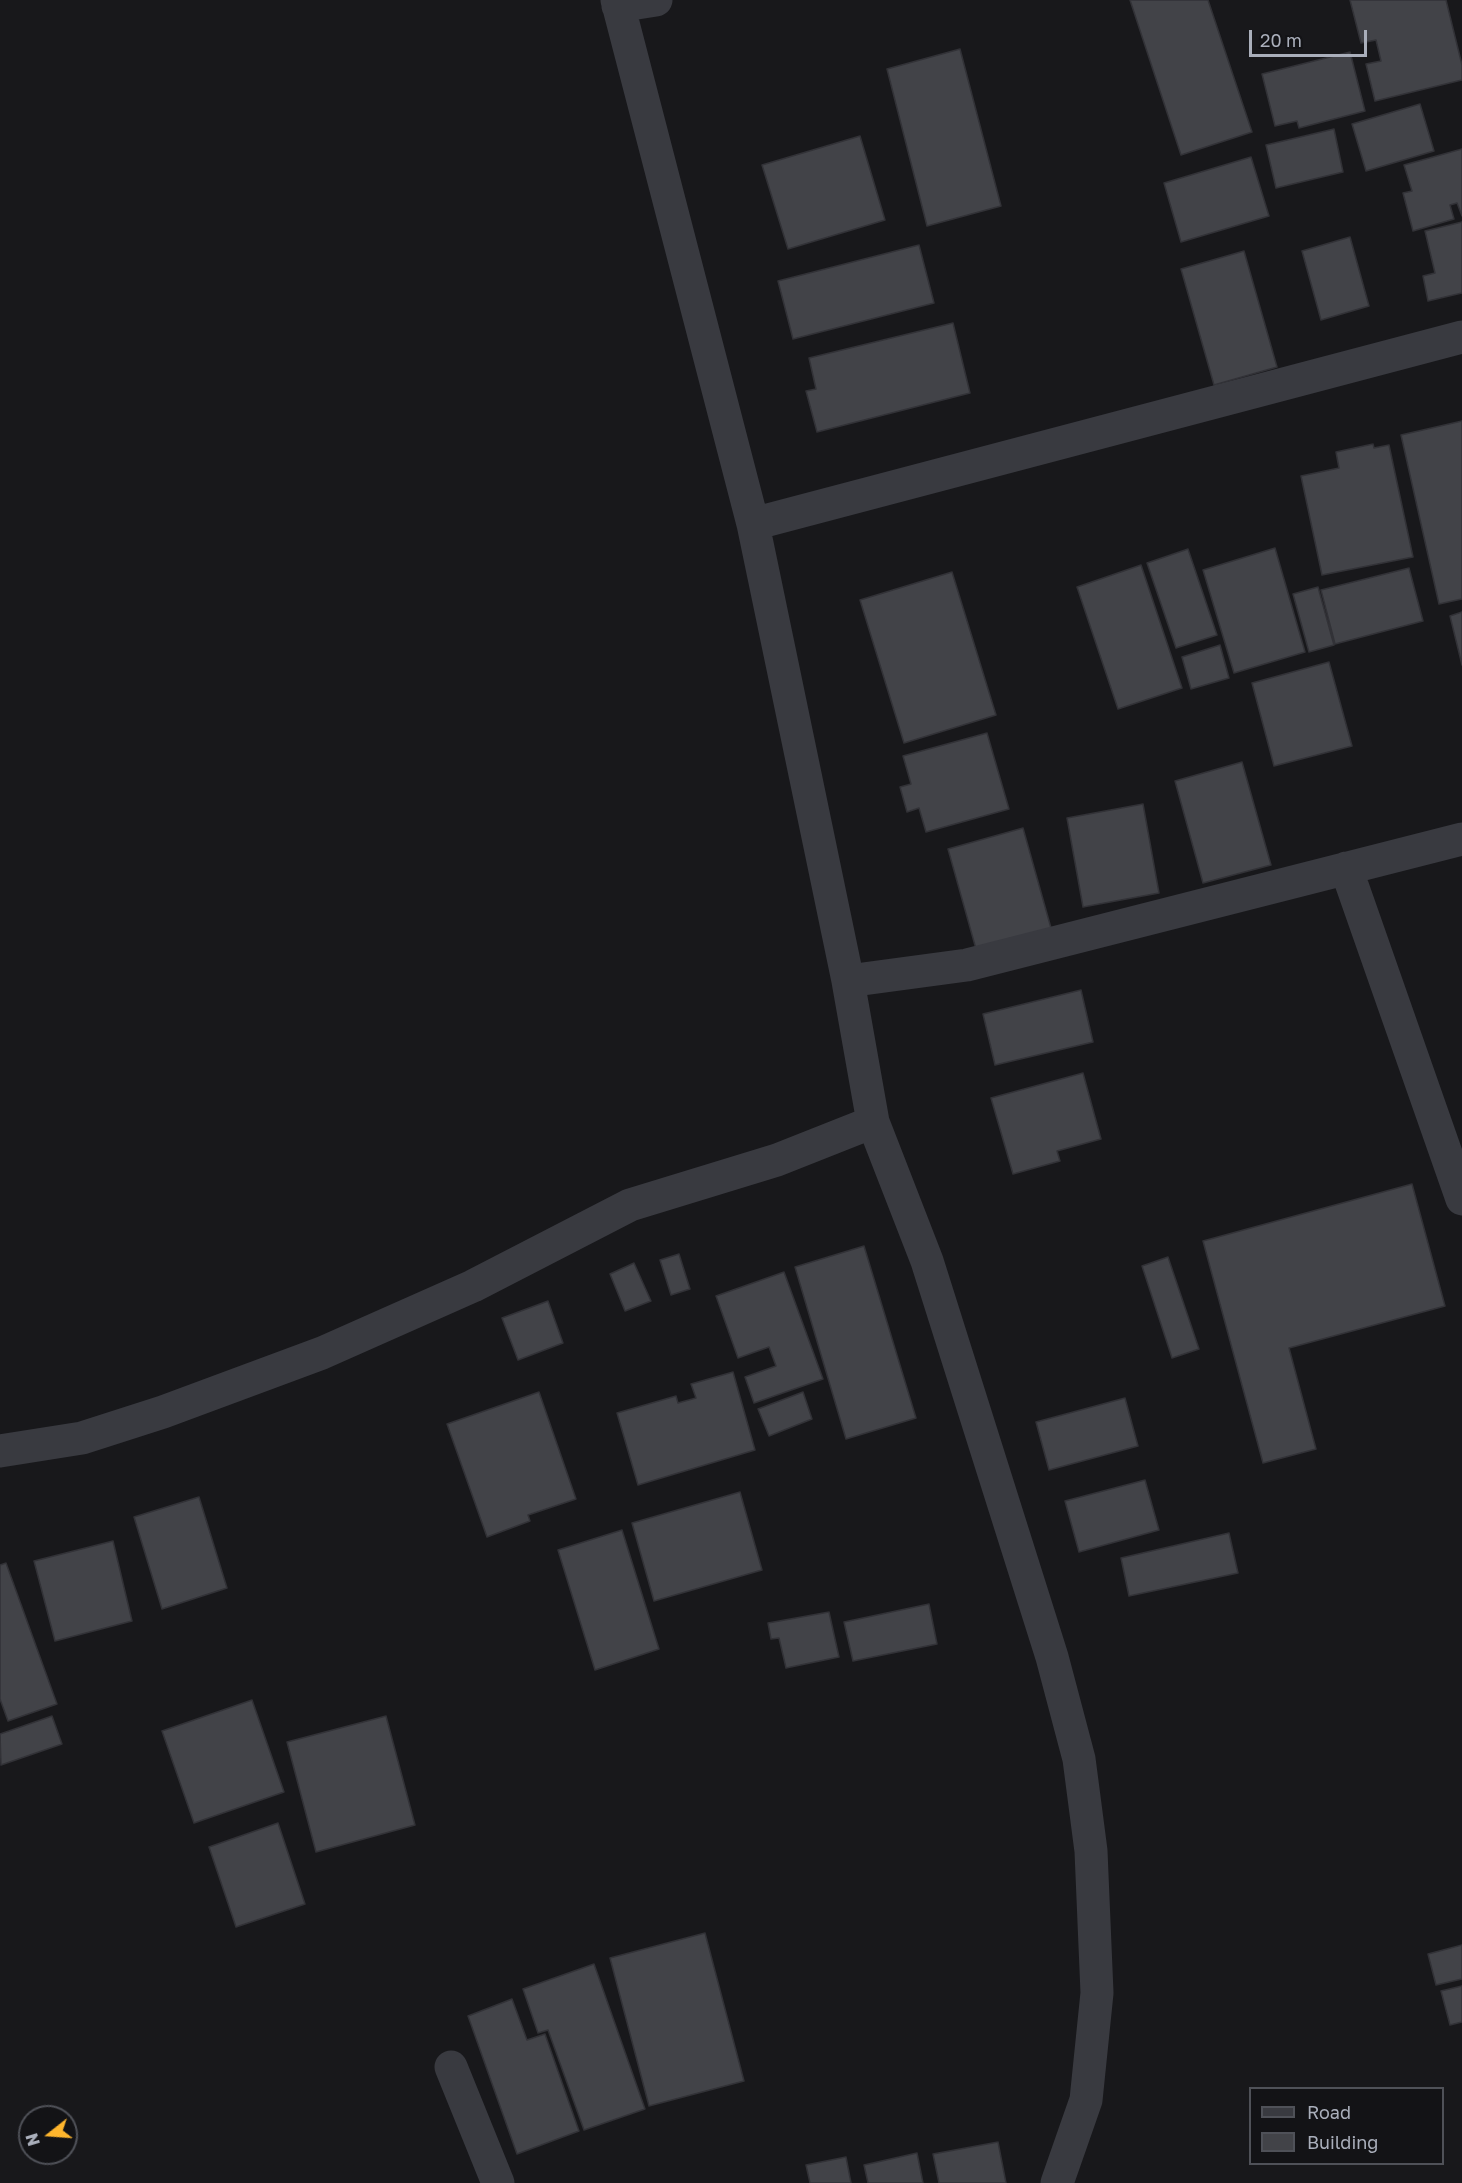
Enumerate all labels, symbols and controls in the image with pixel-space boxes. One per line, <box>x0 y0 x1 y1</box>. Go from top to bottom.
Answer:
scale bar <box>1252 18 1370 56</box>
text: 20 m <box>1260 29 1302 51</box>
legend <box>1249 2087 1444 2165</box>
text: Road <box>1307 2101 1351 2123</box>
north arrow <box>18 2105 78 2165</box>
text: N <box>21 2131 44 2148</box>
text: Building <box>1307 2131 1378 2153</box>

